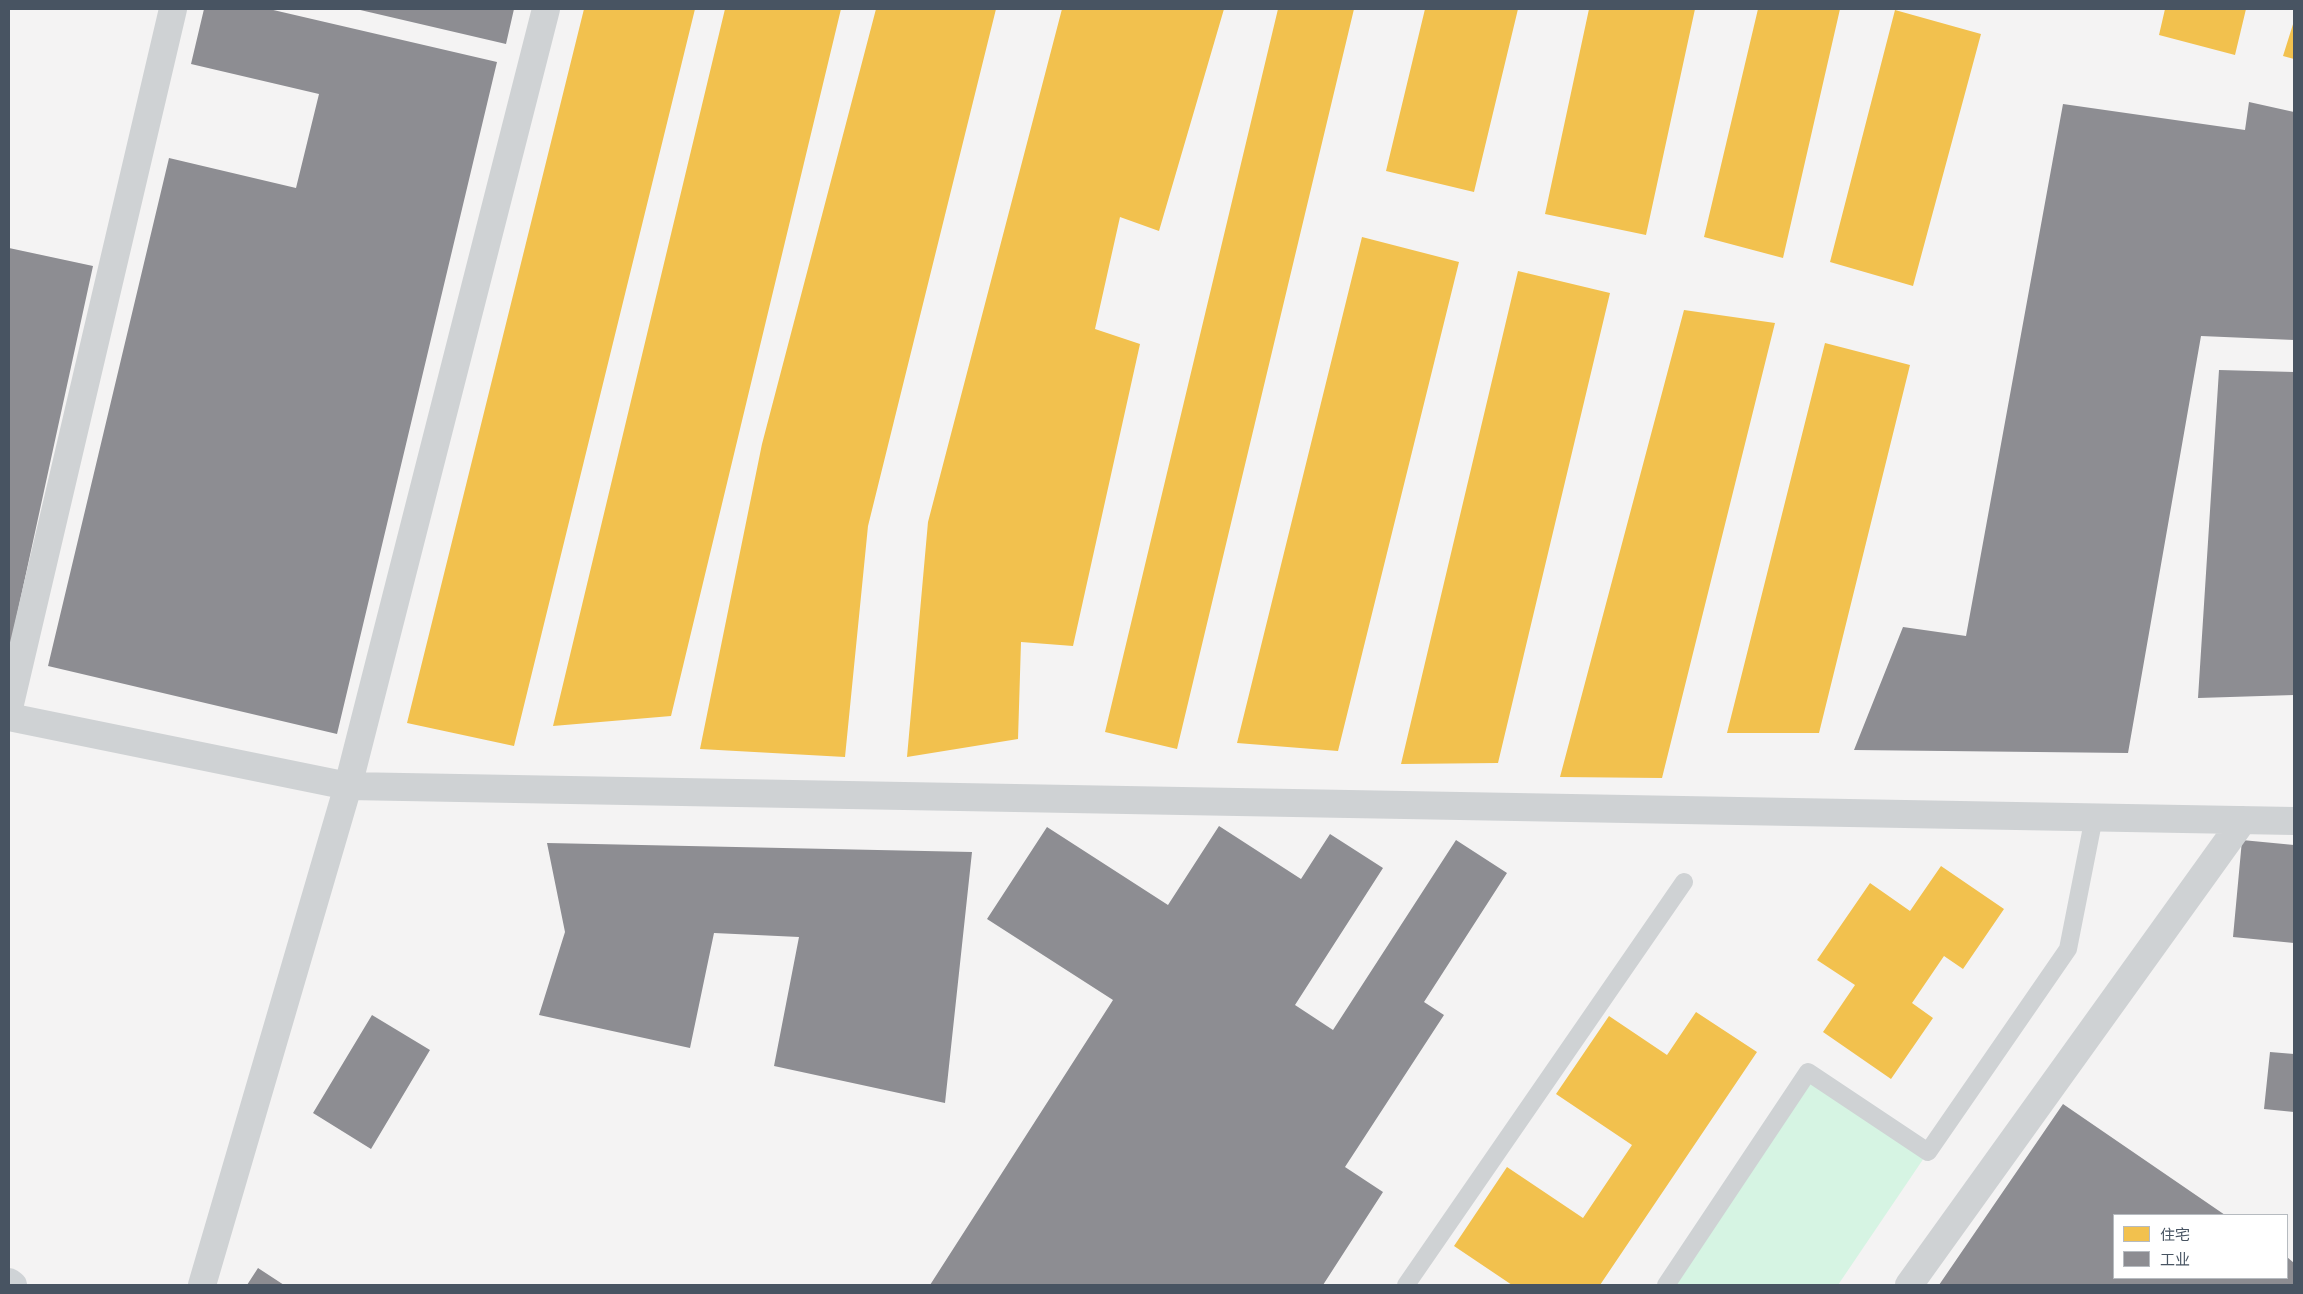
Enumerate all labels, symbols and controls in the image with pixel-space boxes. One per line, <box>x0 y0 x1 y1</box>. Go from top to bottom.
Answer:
legend <box>2113 1214 2288 1279</box>
text: 住宅 <box>2160 1226 2190 1244</box>
text: 工业 <box>2160 1251 2190 1269</box>

